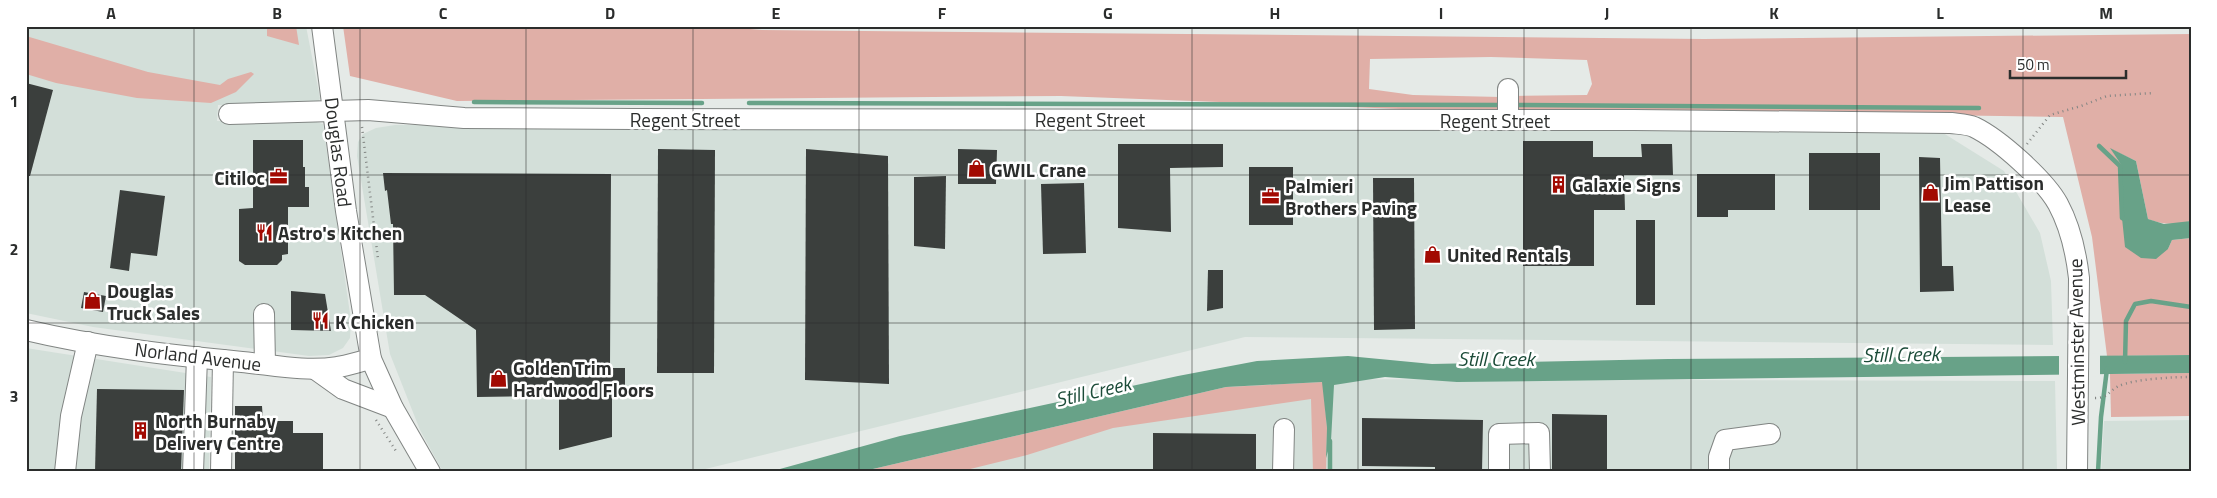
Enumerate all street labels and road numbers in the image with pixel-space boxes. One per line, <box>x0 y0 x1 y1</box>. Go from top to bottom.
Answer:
street label: Douglas Road <box>318 96 360 208</box>
street label: Regent Street <box>630 105 741 134</box>
street label: Regent Street <box>1035 105 1146 134</box>
street label: Regent Street <box>1440 106 1551 135</box>
street label: Westminster Avenue <box>2060 258 2092 426</box>
street label: Norland Avenue <box>133 334 263 378</box>

